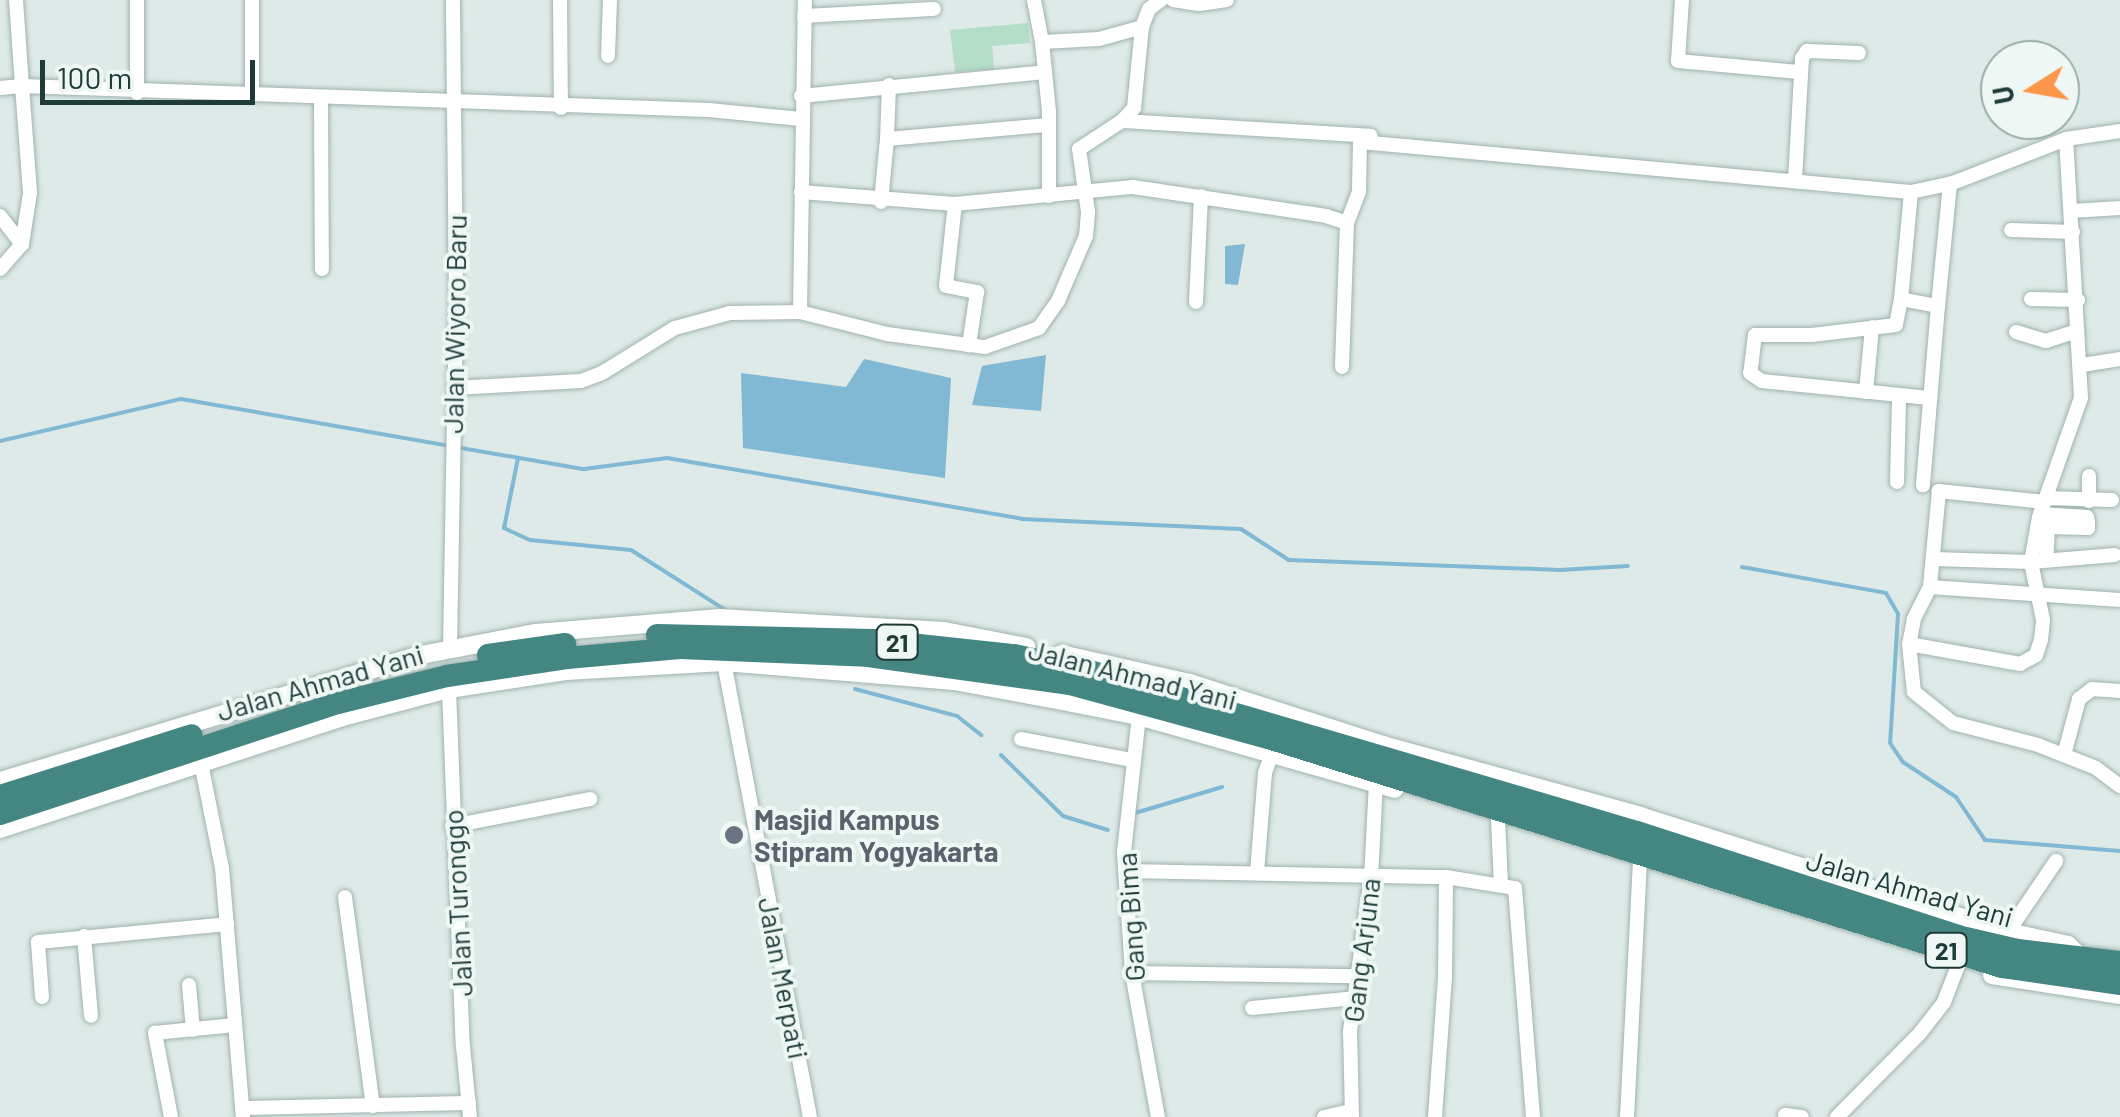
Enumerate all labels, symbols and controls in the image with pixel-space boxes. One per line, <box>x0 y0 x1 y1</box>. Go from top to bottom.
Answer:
scale bar <box>45 40 260 102</box>
north arrow <box>1980 40 2080 140</box>
text: 100 m <box>57 59 132 95</box>
text: U <box>1984 83 2021 107</box>
street label: Jalan Wiyoro Baru <box>435 214 473 434</box>
road number: 21 <box>874 622 920 662</box>
street label: Jalan Ahmad Yani <box>1025 632 1241 716</box>
street label: Jalan Ahmad Yani <box>213 636 427 728</box>
place label: Masjid Kampus Stipram Yogyakarta <box>754 802 998 868</box>
street label: Jalan Turonggo <box>435 809 479 997</box>
marker: Masjid Kampus Stipram Yogyakarta <box>723 824 745 846</box>
street label: Jalan Ahmad Yani <box>1803 842 2017 934</box>
street label: Gang Bima <box>1109 851 1151 983</box>
street label: Gang Arjuna <box>1335 876 1387 1024</box>
street label: Jalan Merpati <box>752 894 816 1062</box>
road number: 21 <box>1924 930 1968 970</box>

